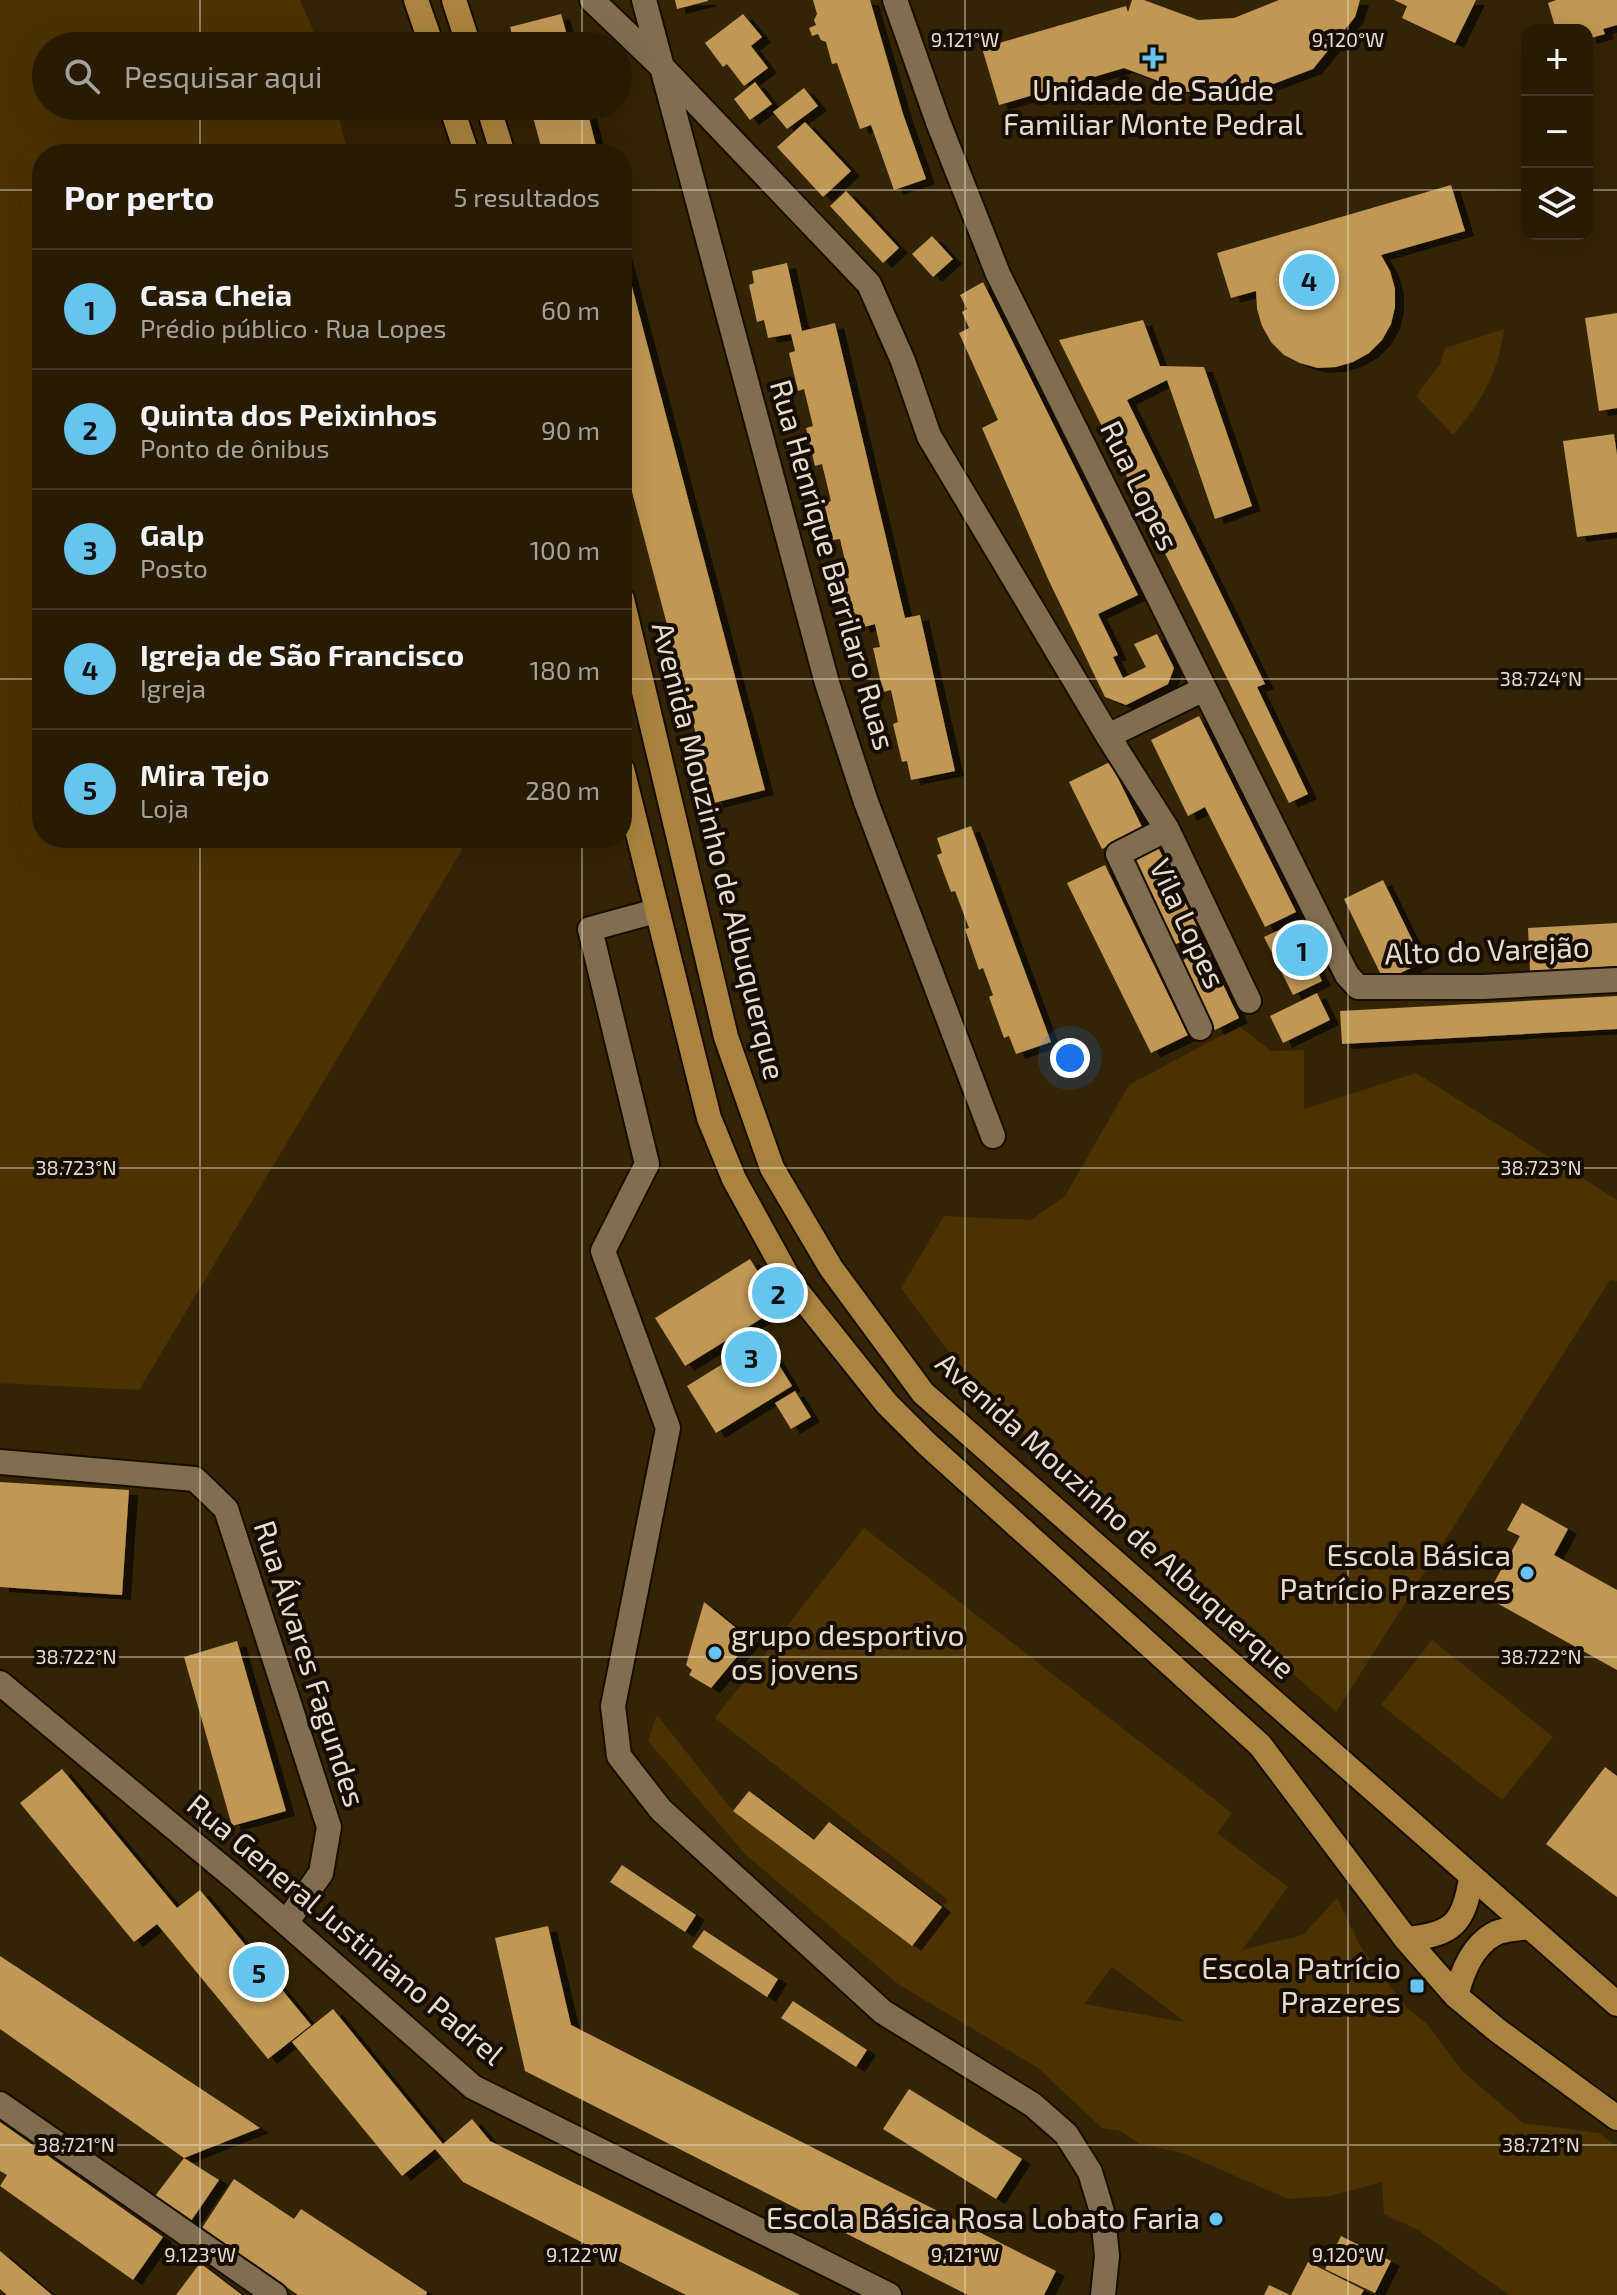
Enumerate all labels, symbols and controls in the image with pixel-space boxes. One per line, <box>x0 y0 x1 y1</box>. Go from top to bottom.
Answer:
map controls <box>1521 24 1593 240</box>
button: + <box>1521 24 1593 96</box>
text: 9.121°W <box>931 27 999 51</box>
text: 9.120°W <box>1312 27 1384 51</box>
search box <box>32 32 632 120</box>
marker: Unidade de Saúde Familiar Monte Pedral <box>1142 47 1164 69</box>
icon: search <box>60 54 104 98</box>
text: Pesquisar aqui <box>124 58 322 94</box>
place label: Unidade de Saúde Familiar Monte Pedral <box>1003 71 1303 141</box>
button: − <box>1521 96 1593 168</box>
button: layers <box>1521 168 1593 240</box>
text: Por perto <box>64 176 214 217</box>
text: 5 resultados <box>454 181 600 212</box>
pin: 4 <box>1283 250 1335 310</box>
text: Casa Cheia <box>140 276 292 312</box>
text: 1 <box>84 294 96 325</box>
text: 60 m <box>541 294 600 325</box>
text: Prédio público · Rua Lopes <box>140 312 447 343</box>
street label: Rua Henrique Barrilaro Ruas <box>764 375 904 754</box>
text: Quinta dos Peixinhos <box>140 396 437 432</box>
text: 2 <box>82 414 98 445</box>
text: 90 m <box>541 414 600 445</box>
street label: Rua Lopes <box>1094 414 1188 556</box>
text: Ponto de ônibus <box>140 432 329 463</box>
text: Galp <box>140 516 204 552</box>
text: 3 <box>83 534 97 565</box>
text: 100 m <box>530 534 600 565</box>
text: Posto <box>140 552 208 583</box>
street label: Avenida Mouzinho de Albuquerque <box>646 618 794 1083</box>
text: Igreja de São Francisco <box>140 636 464 672</box>
text: 4 <box>82 654 98 685</box>
text: 180 m <box>530 654 600 685</box>
text: 38.724°N <box>1500 666 1582 690</box>
text: Igreja <box>140 672 206 703</box>
text: Mira Tejo <box>140 756 269 792</box>
text: 5 <box>83 774 97 805</box>
text: 280 m <box>525 774 600 805</box>
text: Loja <box>140 792 189 823</box>
street label: Vila Lopes <box>1143 853 1234 994</box>
pin: 1 <box>1276 920 1328 980</box>
street label: Alto do Varejão <box>1384 927 1590 971</box>
your location <box>1050 1038 1090 1078</box>
text: 38.723°N <box>35 1155 117 1179</box>
text: 38.723°N <box>1500 1155 1582 1179</box>
pin: 2 <box>752 1263 804 1323</box>
pin: 3 <box>725 1327 777 1387</box>
street label: Avenida Mouzinho de Albuquerque <box>930 1344 1303 1685</box>
street label: Rua Álvares Fagundes <box>248 1516 374 1811</box>
place label: Escola Básica Patrício Prazeres <box>1280 1536 1511 1606</box>
marker: Escola Básica Patrício Prazeres <box>1518 1564 1536 1582</box>
place label: grupo desportivo os jovens <box>731 1616 965 1686</box>
text: 38.722°N <box>35 1644 117 1668</box>
marker: grupo desportivo os jovens <box>706 1644 724 1662</box>
text: 38.722°N <box>1500 1644 1582 1668</box>
street label: Rua General Justiniano Padrel <box>181 1786 512 2071</box>
pin: 5 <box>233 1942 285 2002</box>
place label: Escola Patrício Prazeres <box>1201 1949 1401 2019</box>
marker: Escola Patrício Prazeres <box>1408 1977 1426 1995</box>
text: 38.721°N <box>37 2132 115 2156</box>
text: 38.721°N <box>1502 2132 1580 2156</box>
place label: Escola Básica Rosa Lobato Faria <box>766 2199 1200 2235</box>
marker: Escola Básica Rosa Lobato Faria <box>1207 2210 1225 2228</box>
text: 9.123°W <box>164 2242 236 2266</box>
text: 9.122°W <box>546 2242 618 2266</box>
text: 9.121°W <box>931 2242 999 2266</box>
text: 9.120°W <box>1312 2242 1384 2266</box>

